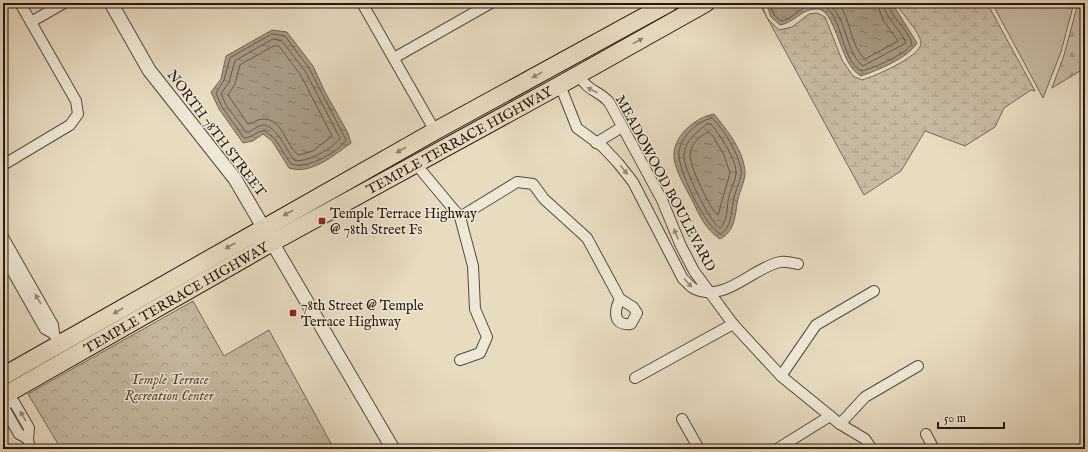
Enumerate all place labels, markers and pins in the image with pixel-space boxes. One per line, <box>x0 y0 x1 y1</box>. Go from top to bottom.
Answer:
place label: Temple Terrace Highway @ 78th Street Fs <box>330 205 477 239</box>
marker: Temple Terrace Highway @ 78th Street Fs <box>317 216 327 226</box>
place label: 78th Street @ Temple Terrace Highway <box>301 297 424 331</box>
marker: 78th Street @ Temple Terrace Highway <box>288 308 298 318</box>

